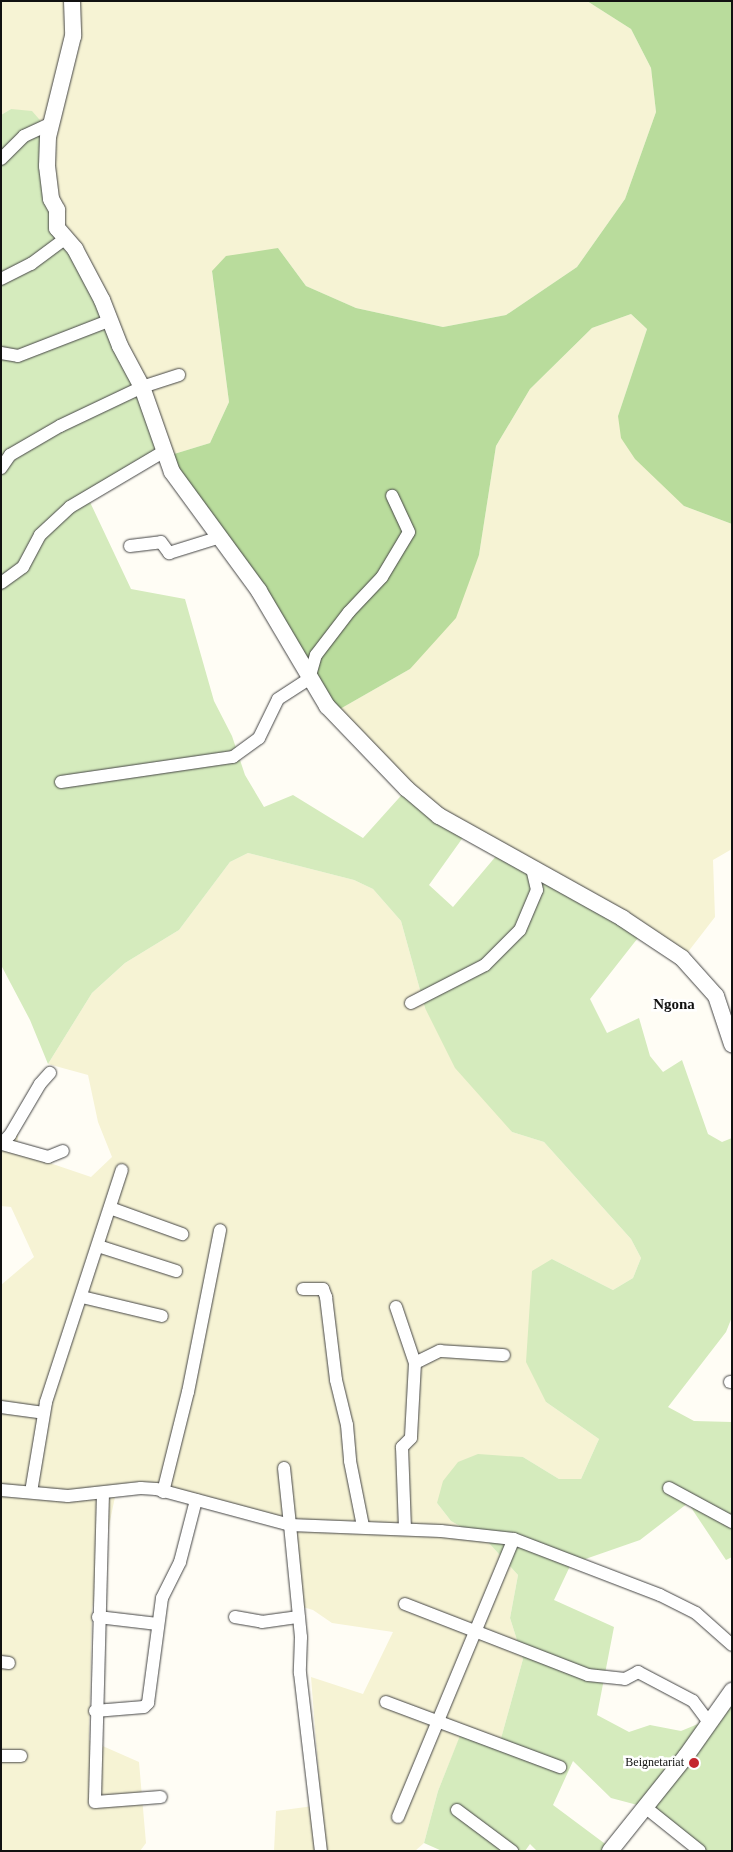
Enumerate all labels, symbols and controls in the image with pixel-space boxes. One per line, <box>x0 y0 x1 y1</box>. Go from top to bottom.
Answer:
district label: Ngona <box>653 996 695 1014</box>
place label: Beignetariat <box>625 1756 684 1770</box>
marker: Beignetariat <box>688 1757 700 1769</box>

